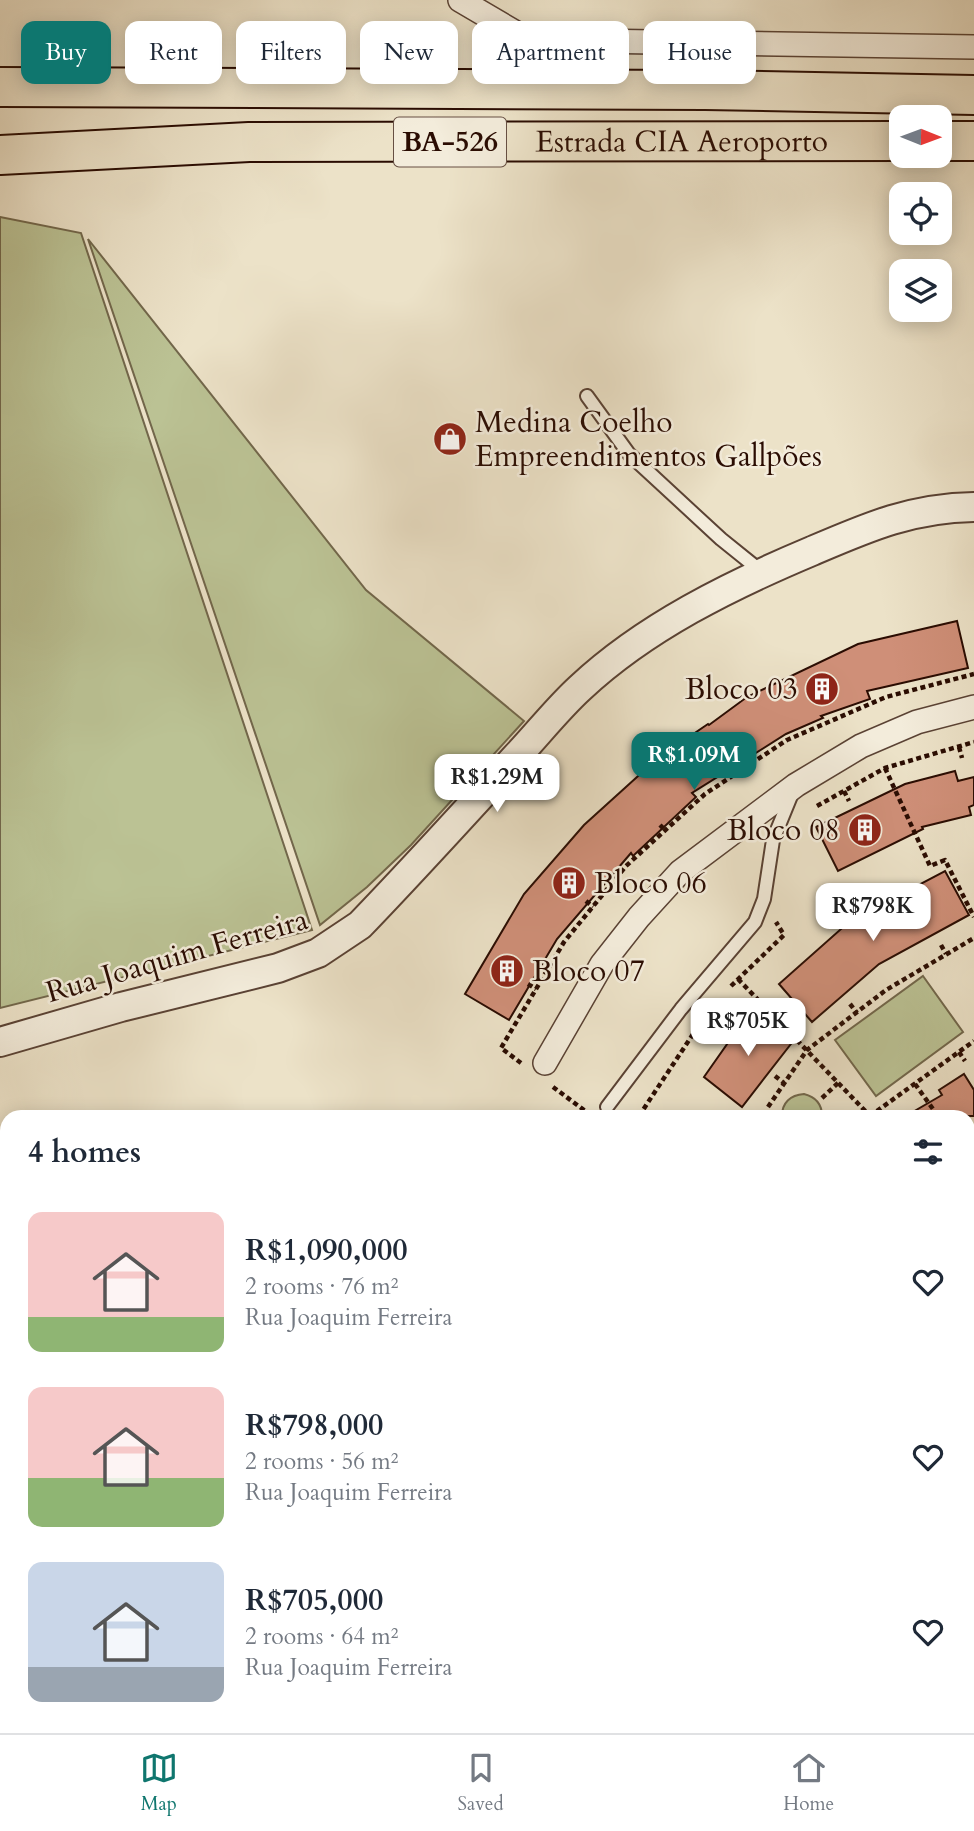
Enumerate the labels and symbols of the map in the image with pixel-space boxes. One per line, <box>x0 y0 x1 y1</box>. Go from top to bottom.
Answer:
north arrow <box>889 105 952 168</box>
road number: BA-526 <box>394 118 506 166</box>
street label: Estrada CIA Aeroporto <box>535 121 828 162</box>
place label: Medina Coelho Empreendimentos Gallpões <box>475 402 822 477</box>
shop icon: Medina Coelho Empreendimentos Gallpões <box>431 420 469 458</box>
place label: Bloco 03 <box>685 669 798 710</box>
building icon: Bloco 03 <box>803 670 841 708</box>
pin: R$1.09M <box>629 732 759 792</box>
pin: R$1.29M <box>432 754 562 814</box>
place label: Bloco 08 <box>727 810 840 851</box>
building icon: Bloco 08 <box>846 811 884 849</box>
place label: Bloco 06 <box>594 863 707 904</box>
building icon: Bloco 06 <box>550 864 588 902</box>
pin: R$798K <box>816 884 930 943</box>
street label: Rua Joaquim Ferreira <box>41 899 313 1013</box>
place label: Bloco 07 <box>532 951 645 992</box>
building icon: Bloco 07 <box>488 952 526 990</box>
pin: R$705K <box>691 998 805 1058</box>

